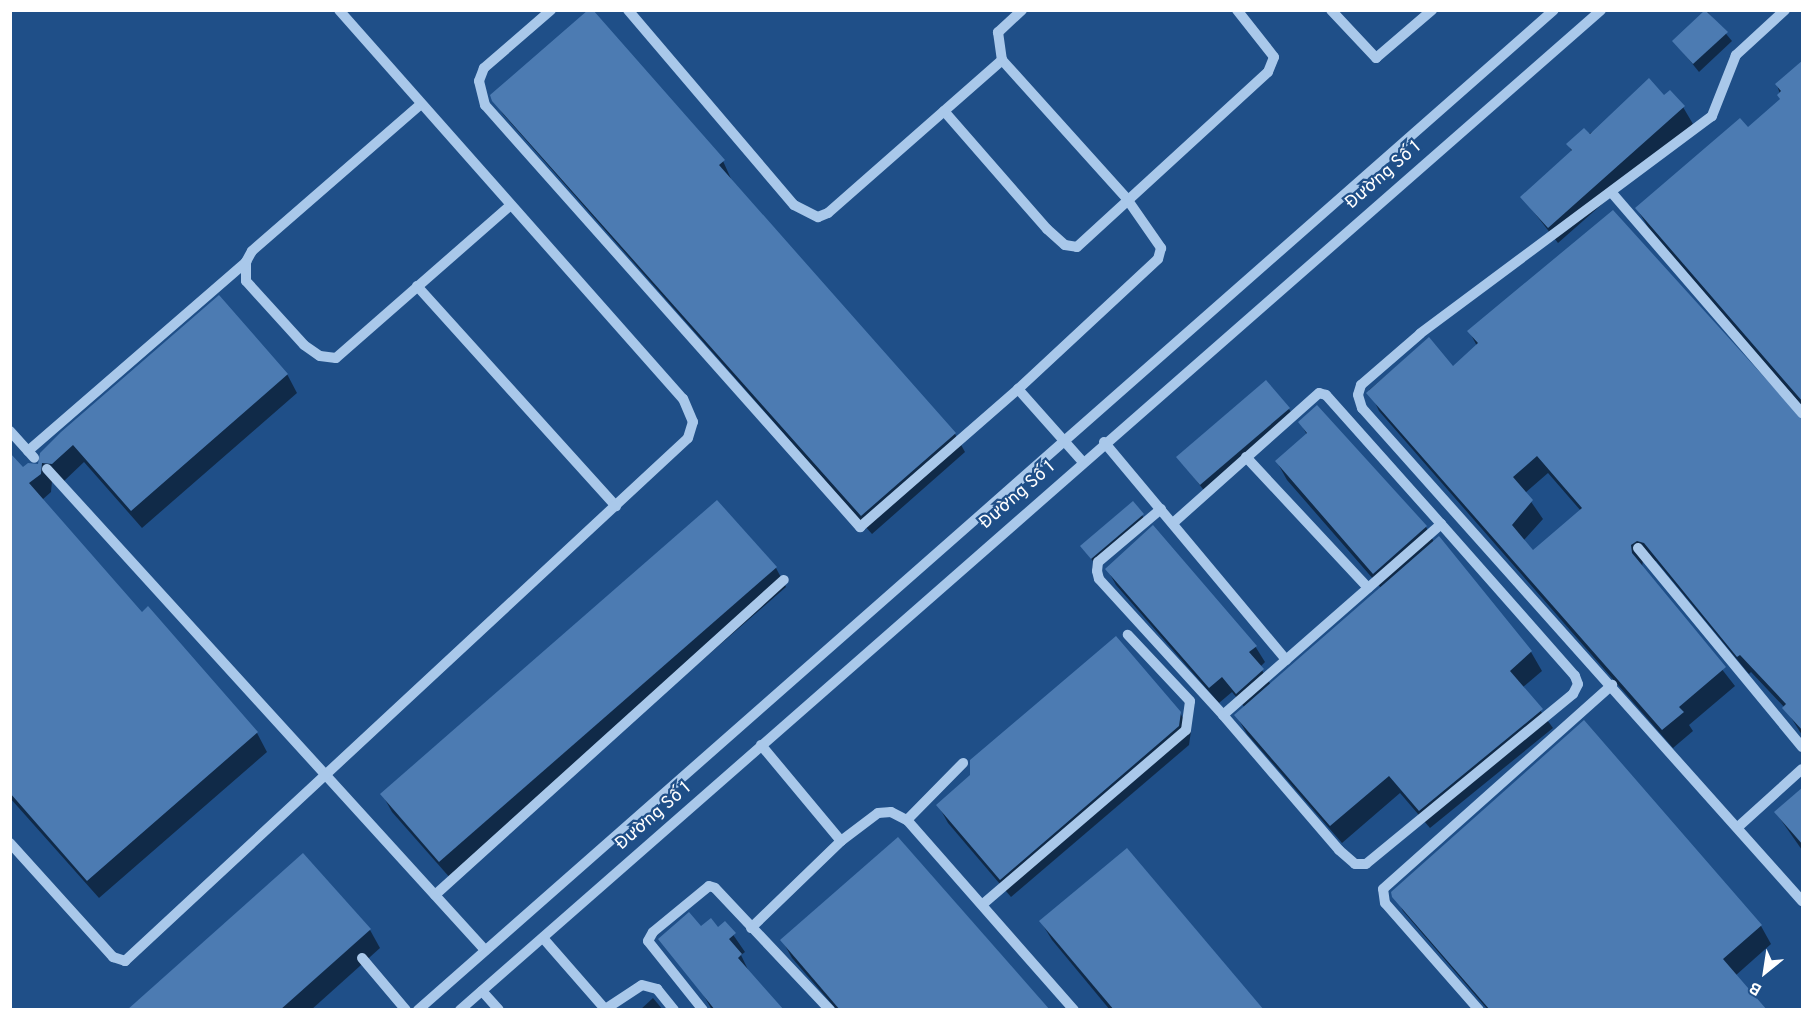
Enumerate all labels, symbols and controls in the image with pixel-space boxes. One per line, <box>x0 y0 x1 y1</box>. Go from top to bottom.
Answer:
street label: Đường Số 1 <box>1342 137 1426 215</box>
street label: Đường Số 1 <box>976 457 1060 535</box>
street label: Đường Số 1 <box>612 778 696 856</box>
north arrow <box>1735 942 1795 1002</box>
text: B <box>1746 976 1766 999</box>

